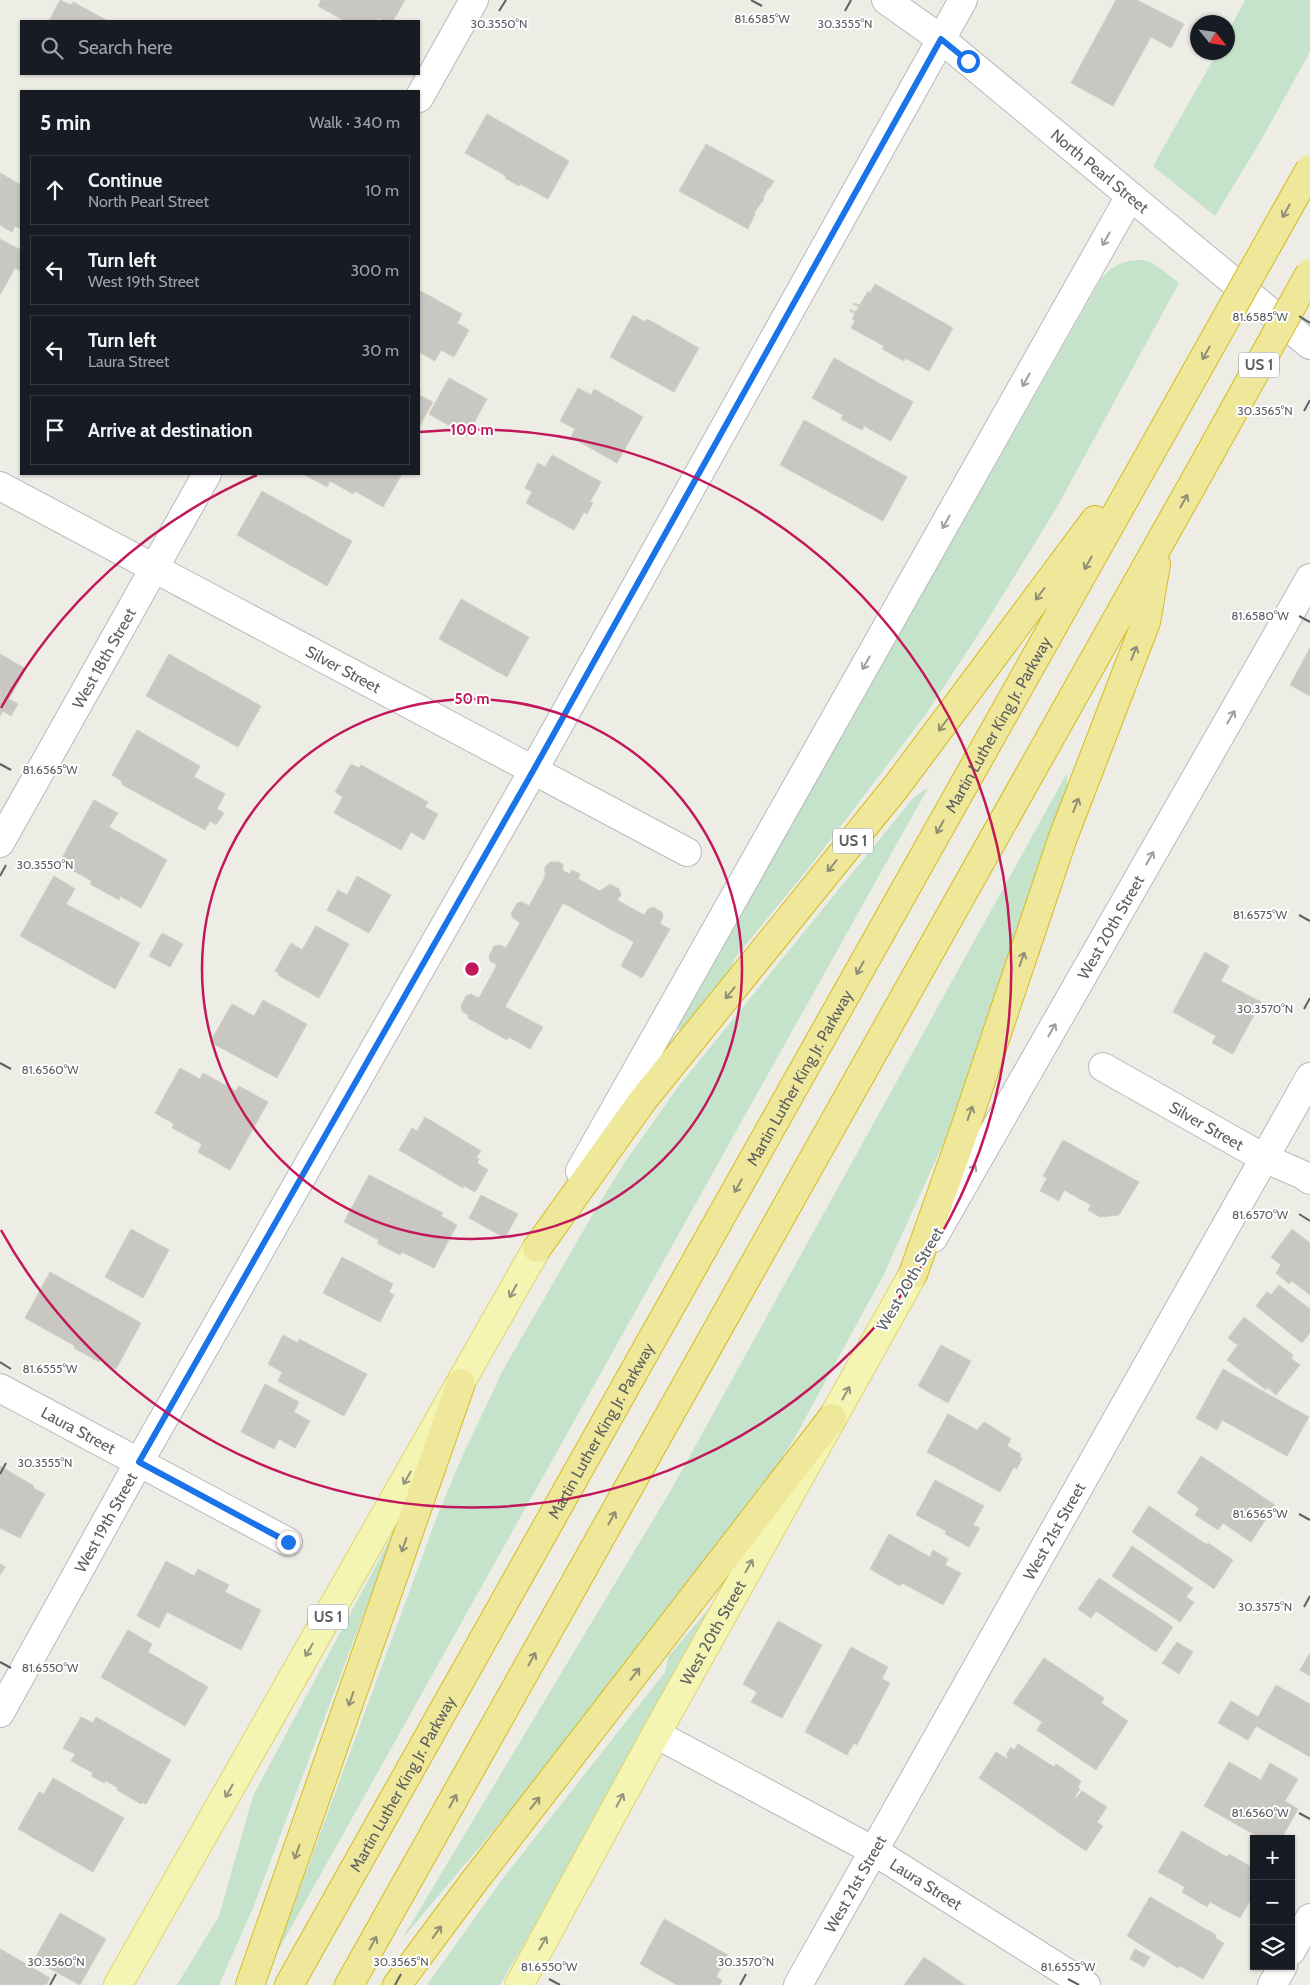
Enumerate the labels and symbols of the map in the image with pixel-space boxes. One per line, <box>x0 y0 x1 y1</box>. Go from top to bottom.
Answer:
text: 81.6585°W <box>734 11 790 26</box>
north arrow <box>1190 15 1235 60</box>
text: 30.3550°N <box>471 16 527 31</box>
text: 30.3555°N <box>817 16 873 31</box>
route start <box>957 50 980 73</box>
street label: North Pearl Street <box>1047 125 1153 217</box>
one-way arrow <box>1281 204 1291 219</box>
one-way arrow <box>1100 231 1110 245</box>
text: 81.6585°W <box>1232 309 1288 324</box>
one-way arrow <box>1201 345 1211 359</box>
road number: US 1 <box>1239 352 1279 378</box>
one-way arrow <box>1021 373 1031 388</box>
text: 30.3565°N <box>1237 403 1293 418</box>
text: 100 m <box>450 421 494 439</box>
one-way arrow <box>1179 494 1189 509</box>
one-way arrow <box>941 514 950 529</box>
one-way arrow <box>1083 555 1093 570</box>
one-way arrow <box>1035 587 1046 600</box>
street label: West 18th Street <box>68 604 140 712</box>
text: 81.6580°W <box>1231 608 1289 623</box>
street label: Martin Luther King Jr. Parkway <box>941 633 1055 816</box>
street label: Silver Street <box>303 641 385 697</box>
one-way arrow <box>1130 646 1139 662</box>
one-way arrow <box>861 656 871 670</box>
text: 50 m <box>454 690 490 708</box>
one-way arrow <box>1226 710 1236 725</box>
one-way arrow <box>938 718 948 732</box>
text: 81.6565°W <box>22 762 78 777</box>
one-way arrow <box>1072 798 1081 813</box>
one-way arrow <box>935 819 945 834</box>
road number: US 1 <box>833 828 873 854</box>
one-way arrow <box>1145 851 1155 866</box>
text: 30.3550°N <box>17 857 73 872</box>
one-way arrow <box>827 859 838 872</box>
street label: West 20th Street <box>1073 871 1148 983</box>
text: 81.6575°W <box>1233 907 1288 922</box>
one-way arrow <box>1018 951 1028 967</box>
centre of rings <box>463 960 481 978</box>
one-way arrow <box>855 961 865 975</box>
one-way arrow <box>725 986 736 999</box>
street label: Martin Luther King Jr. Parkway <box>742 986 856 1169</box>
text: 30.3570°N <box>1237 1001 1293 1016</box>
one-way arrow <box>1048 1023 1058 1037</box>
text: 81.6560°W <box>21 1062 79 1077</box>
street label: Silver Street <box>1166 1097 1248 1154</box>
one-way arrow <box>966 1105 976 1121</box>
one-way arrow <box>967 1164 977 1178</box>
one-way arrow <box>733 1179 743 1194</box>
text: 81.6570°W <box>1232 1207 1289 1222</box>
street label: West 20th Street <box>873 1223 948 1334</box>
one-way arrow <box>507 1283 517 1297</box>
street label: Martin Luther King Jr. Parkway <box>544 1339 658 1522</box>
text: 81.6555°W <box>23 1361 78 1376</box>
one-way arrow <box>841 1386 851 1401</box>
street label: Laura Street <box>38 1402 119 1458</box>
text: 30.3555°N <box>17 1455 73 1470</box>
street label: West 19th Street <box>70 1468 141 1576</box>
one-way arrow <box>402 1470 411 1485</box>
street label: West 21st Street <box>1019 1479 1089 1583</box>
text: 81.6565°W <box>1232 1506 1288 1521</box>
one-way arrow <box>607 1510 617 1525</box>
route end <box>277 1531 300 1554</box>
one-way arrow <box>399 1537 409 1553</box>
one-way arrow <box>745 1559 755 1573</box>
street label: West 20th Street <box>676 1577 750 1688</box>
text: 30.3575°N <box>1238 1599 1292 1614</box>
road number: US 1 <box>308 1604 348 1630</box>
one-way arrow <box>304 1642 314 1656</box>
one-way arrow <box>528 1653 538 1667</box>
text: 81.6550°W <box>22 1660 79 1675</box>
one-way arrow <box>629 1668 640 1681</box>
one-way arrow <box>346 1690 355 1706</box>
street label: Martin Luther King Jr. Parkway <box>345 1692 459 1875</box>
one-way arrow <box>224 1783 234 1798</box>
one-way arrow <box>616 1793 626 1808</box>
one-way arrow <box>448 1794 458 1809</box>
one-way arrow <box>530 1796 541 1809</box>
text: 81.6560°W <box>1231 1805 1289 1820</box>
street label: West 21st Street <box>820 1831 890 1936</box>
one-way arrow <box>292 1844 301 1859</box>
street label: Laura Street <box>887 1854 966 1914</box>
one-way arrow <box>431 1926 442 1939</box>
one-way arrow <box>368 1935 378 1950</box>
one-way arrow <box>538 1935 548 1950</box>
text: 30.3560°N <box>27 1954 85 1969</box>
text: 30.3565°N <box>373 1954 429 1969</box>
text: 30.3570°N <box>718 1954 774 1969</box>
text: 81.6550°W <box>521 1959 578 1974</box>
text: 81.6555°W <box>1041 1959 1096 1974</box>

